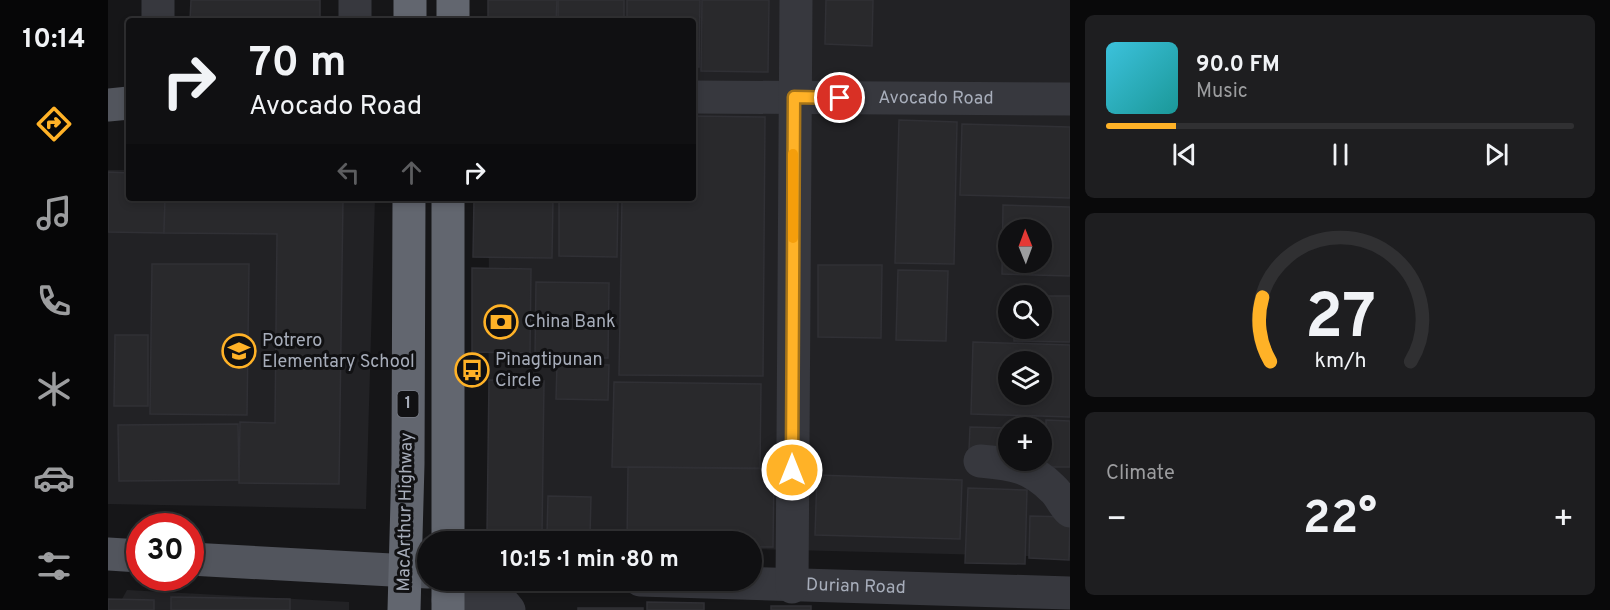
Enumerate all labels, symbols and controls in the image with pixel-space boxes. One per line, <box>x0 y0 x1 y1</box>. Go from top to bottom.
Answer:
text: 10:14 <box>22 23 86 57</box>
text: 70 m <box>249 38 347 91</box>
icon: right <box>150 42 228 120</box>
text: 90.0 FM <box>1196 52 1280 79</box>
pin <box>814 72 865 123</box>
text: Music <box>1196 79 1248 105</box>
icon: arrive <box>823 81 856 114</box>
street label: Avocado Road <box>878 86 994 110</box>
text: Avocado Road <box>249 90 422 124</box>
icon: directions <box>33 103 75 145</box>
icon: previous <box>1168 138 1201 171</box>
icon: pause <box>1324 138 1357 171</box>
icon: next <box>1480 138 1513 171</box>
icon: left <box>332 156 365 189</box>
icon: ahead <box>395 156 428 189</box>
icon: right <box>458 156 491 189</box>
icon: music <box>33 192 75 234</box>
north arrow <box>998 219 1052 273</box>
map controls <box>998 219 1052 471</box>
icon: phone <box>33 280 75 322</box>
text: 27 <box>1304 281 1376 360</box>
button: search <box>998 285 1052 339</box>
bank icon: China Bank <box>483 304 519 340</box>
place label: China Bank <box>524 311 616 334</box>
place label: Potrero Elementary School <box>262 330 415 374</box>
school or university icon: Potrero Elementary School <box>221 333 257 369</box>
text: km/h <box>1314 348 1366 375</box>
place label: Pinagtipunan Circle <box>495 349 603 393</box>
button: layers <box>998 351 1052 405</box>
bus stop icon: Pinagtipunan Circle <box>454 352 490 388</box>
icon: climate <box>33 368 75 410</box>
road number: 1 <box>398 391 418 417</box>
button: + <box>998 417 1052 471</box>
street label: MacArthur Highway <box>393 432 419 592</box>
position arrow <box>760 438 824 502</box>
icon: car <box>33 457 75 499</box>
text: Climate <box>1106 461 1175 487</box>
text: 22° <box>1303 492 1377 549</box>
text: − <box>1106 500 1127 542</box>
text: + <box>1553 500 1574 542</box>
speed limit sign: 30 <box>126 513 204 591</box>
icon: filters <box>33 545 75 587</box>
text: 10:15 · 1 min · 80 m <box>500 547 679 574</box>
street label: Durian Road <box>806 574 906 600</box>

